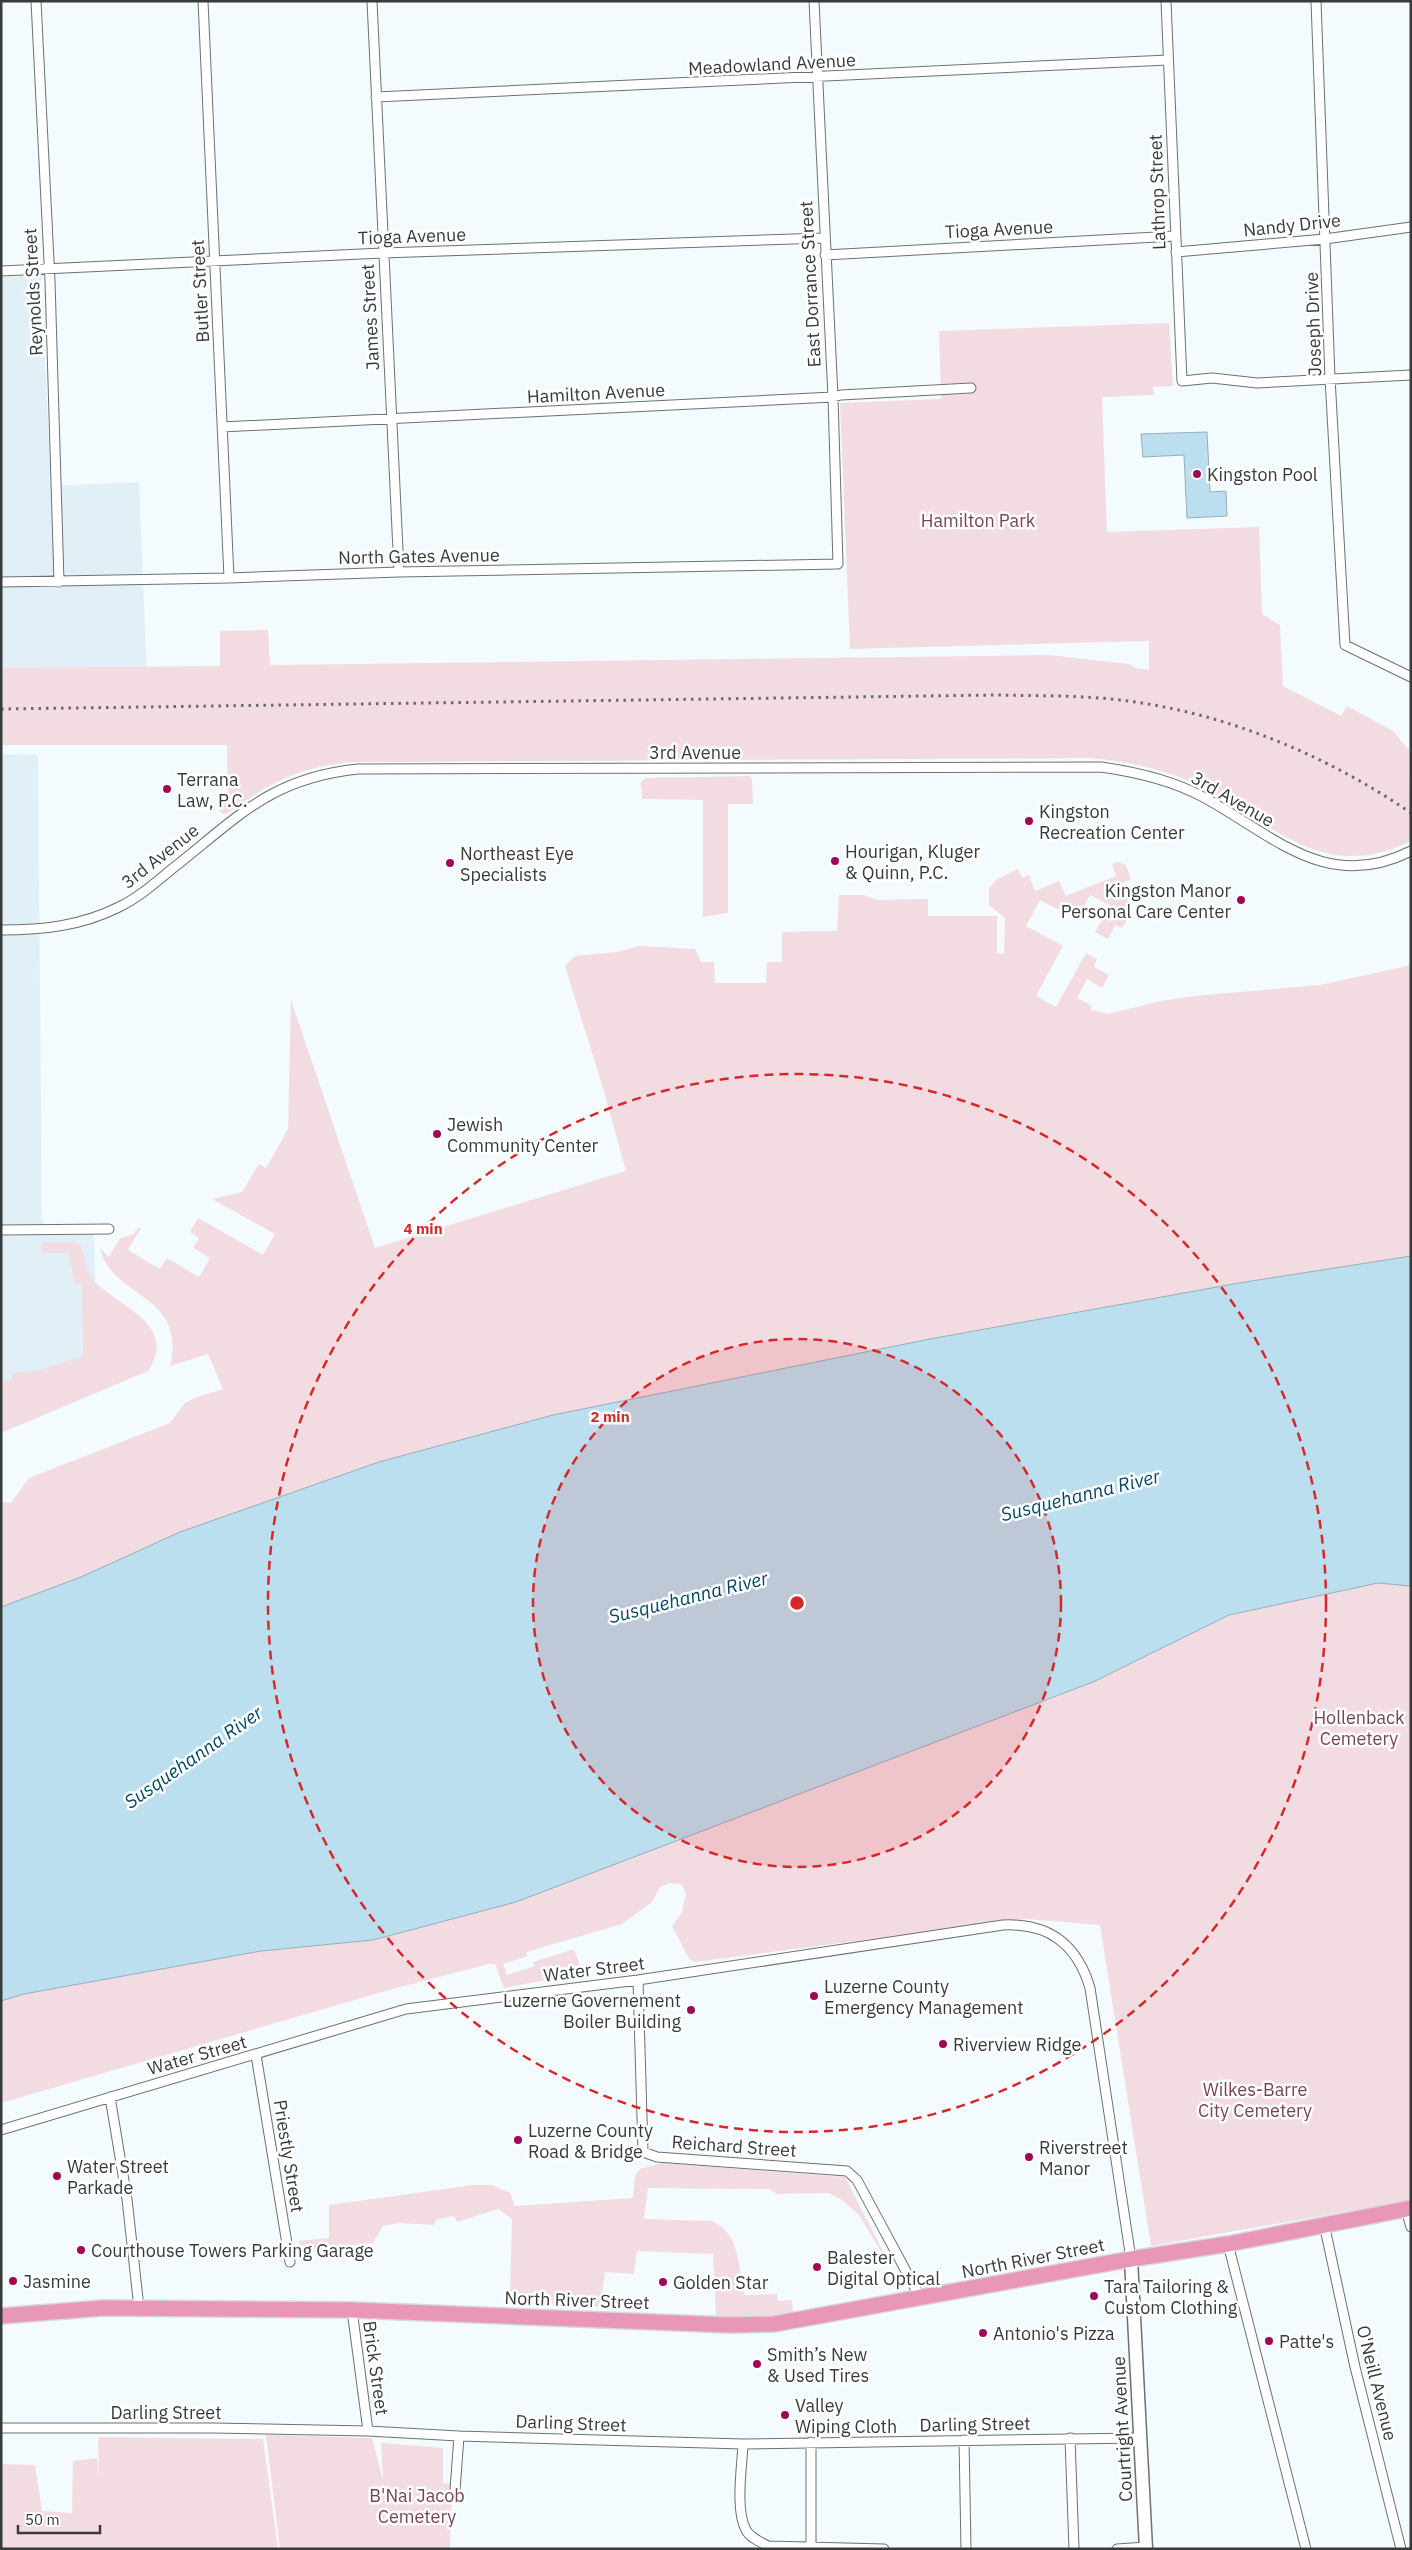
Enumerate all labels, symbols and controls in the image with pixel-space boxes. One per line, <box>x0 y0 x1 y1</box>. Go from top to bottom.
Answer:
street label: Meadowland Avenue <box>688 48 857 80</box>
street label: Lathrop Street <box>1143 134 1171 250</box>
street label: East Dorrance Street <box>794 200 826 368</box>
street label: Nandy Drive <box>1242 208 1342 242</box>
street label: Tioga Avenue <box>944 215 1054 243</box>
street label: Tioga Avenue <box>357 223 467 249</box>
street label: Reynolds Street <box>18 227 48 357</box>
street label: Butler Street <box>186 239 214 343</box>
street label: James Street <box>356 263 384 371</box>
street label: Joseph Drive <box>1300 271 1326 377</box>
street label: Hamilton Avenue <box>526 378 666 408</box>
place label: Kingston Pool <box>1207 463 1318 486</box>
marker: Kingston Pool <box>1191 468 1203 480</box>
park label: Hamilton Park <box>921 509 1036 532</box>
street label: North Gates Avenue <box>338 543 500 569</box>
street label: 3rd Avenue <box>649 741 741 764</box>
street label: 3rd Avenue <box>1187 766 1279 832</box>
place label: Terrana Law, P.C. <box>177 768 248 812</box>
marker: Terrana Law, P.C. <box>161 783 173 795</box>
place label: Kingston Recreation Center <box>1039 800 1185 844</box>
marker: Kingston Recreation Center <box>1023 815 1035 827</box>
street label: 3rd Avenue <box>117 819 203 893</box>
place label: Hourigan, Kluger & Quinn, P.C. <box>845 840 980 884</box>
place label: Northeast Eye Specialists <box>460 842 574 886</box>
marker: Hourigan, Kluger & Quinn, P.C. <box>829 855 841 867</box>
marker: Northeast Eye Specialists <box>444 857 456 869</box>
place label: Kingston Manor Personal Care Center <box>1061 879 1231 923</box>
marker: Kingston Manor Personal Care Center <box>1235 894 1247 906</box>
place label: Jewish Community Center <box>447 1113 599 1157</box>
marker: Jewish Community Center <box>431 1128 443 1140</box>
text: 4 min <box>403 1219 443 1238</box>
text: 2 min <box>590 1407 630 1426</box>
water label: Susquehanna River <box>998 1463 1163 1526</box>
water label: Susquehanna River <box>606 1565 771 1628</box>
centre of rings <box>788 1594 806 1612</box>
water label: Susquehanna River <box>119 1700 268 1814</box>
park label: Hollenback Cemetery <box>1313 1706 1405 1750</box>
street label: Water Street <box>542 1951 646 1987</box>
place label: Luzerne County Emergency Management <box>824 1975 1024 2019</box>
place label: Luzerne Governement Boiler Building <box>503 1989 681 2033</box>
marker: Luzerne County Emergency Management <box>808 1990 820 2002</box>
marker: Luzerne Governement Boiler Building <box>685 2004 697 2016</box>
street label: Water Street <box>145 2030 249 2080</box>
place label: Riverview Ridge <box>953 2033 1081 2056</box>
marker: Riverview Ridge <box>937 2038 949 2050</box>
park label: Wilkes-Barre City Cemetery <box>1198 2078 1312 2122</box>
street label: Priestly Street <box>269 2098 309 2214</box>
place label: Luzerne County Road & Bridge <box>528 2119 653 2163</box>
street label: Reichard Street <box>671 2130 797 2162</box>
marker: Luzerne County Road & Bridge <box>512 2134 524 2146</box>
place label: Riverstreet Manor <box>1039 2136 1128 2180</box>
marker: Riverstreet Manor <box>1023 2151 1035 2163</box>
place label: Water Street Parkade <box>67 2155 169 2199</box>
marker: Water Street Parkade <box>51 2170 63 2182</box>
street label: North River Street <box>960 2233 1106 2283</box>
place label: Courthouse Towers Parking Garage <box>91 2239 374 2262</box>
marker: Courthouse Towers Parking Garage <box>75 2244 87 2256</box>
place label: Balester Digital Optical <box>827 2246 940 2290</box>
marker: Balester Digital Optical <box>811 2261 823 2273</box>
place label: Jasmine <box>23 2270 91 2293</box>
place label: Golden Star <box>673 2271 769 2294</box>
marker: Jasmine <box>7 2275 19 2287</box>
place label: Tara Tailoring & Custom Clothing <box>1104 2275 1238 2319</box>
marker: Golden Star <box>657 2276 669 2288</box>
street label: North River Street <box>504 2286 650 2314</box>
marker: Tara Tailoring & Custom Clothing <box>1088 2290 1100 2302</box>
street label: Brick Street <box>358 2319 394 2417</box>
place label: Antonio's Pizza <box>993 2322 1115 2345</box>
street label: O'Neill Avenue <box>1352 2323 1402 2443</box>
marker: Antonio's Pizza <box>977 2327 989 2339</box>
place label: Patte's <box>1279 2330 1334 2353</box>
marker: Patte's <box>1263 2335 1275 2347</box>
place label: Smith’s New & Used Tires <box>767 2343 869 2387</box>
street label: Courtright Avenue <box>1107 2355 1137 2502</box>
marker: Smith’s New & Used Tires <box>751 2358 763 2370</box>
place label: Valley Wiping Cloth <box>795 2394 897 2438</box>
street label: Darling Street <box>110 2401 222 2424</box>
marker: Valley Wiping Cloth <box>779 2409 791 2421</box>
street label: Darling Street <box>515 2410 627 2436</box>
street label: Darling Street <box>919 2412 1031 2436</box>
park label: B'Nai Jacob Cemetery <box>369 2484 465 2528</box>
scale bar <box>18 2502 100 2534</box>
text: 50 m <box>25 2510 60 2529</box>

